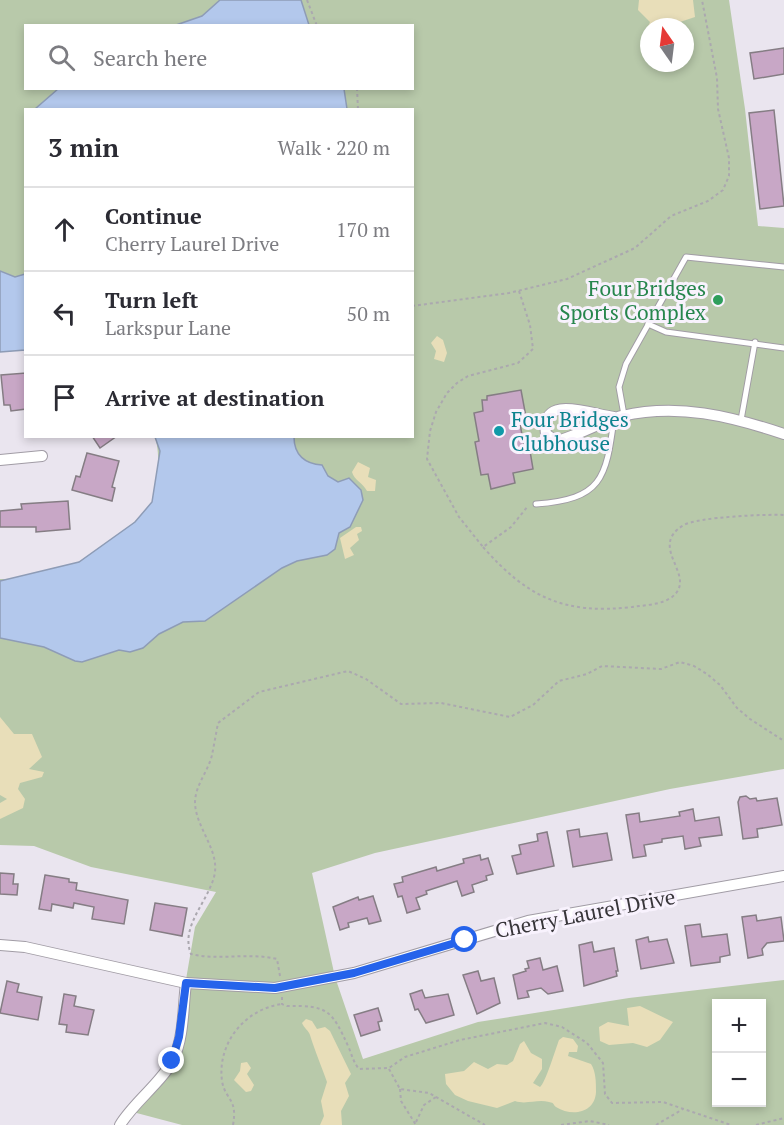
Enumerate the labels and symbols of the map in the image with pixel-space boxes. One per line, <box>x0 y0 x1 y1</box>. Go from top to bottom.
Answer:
north arrow <box>640 18 694 72</box>
place label: Four Bridges Sports Complex <box>559 274 706 326</box>
marker: Four Bridges Sports Complex <box>711 293 725 307</box>
place label: Four Bridges Clubhouse <box>511 405 629 457</box>
marker: Four Bridges Clubhouse <box>492 424 506 438</box>
street label: Cherry Laurel Drive <box>493 882 677 944</box>
route start <box>451 926 477 952</box>
route end <box>158 1047 184 1073</box>

